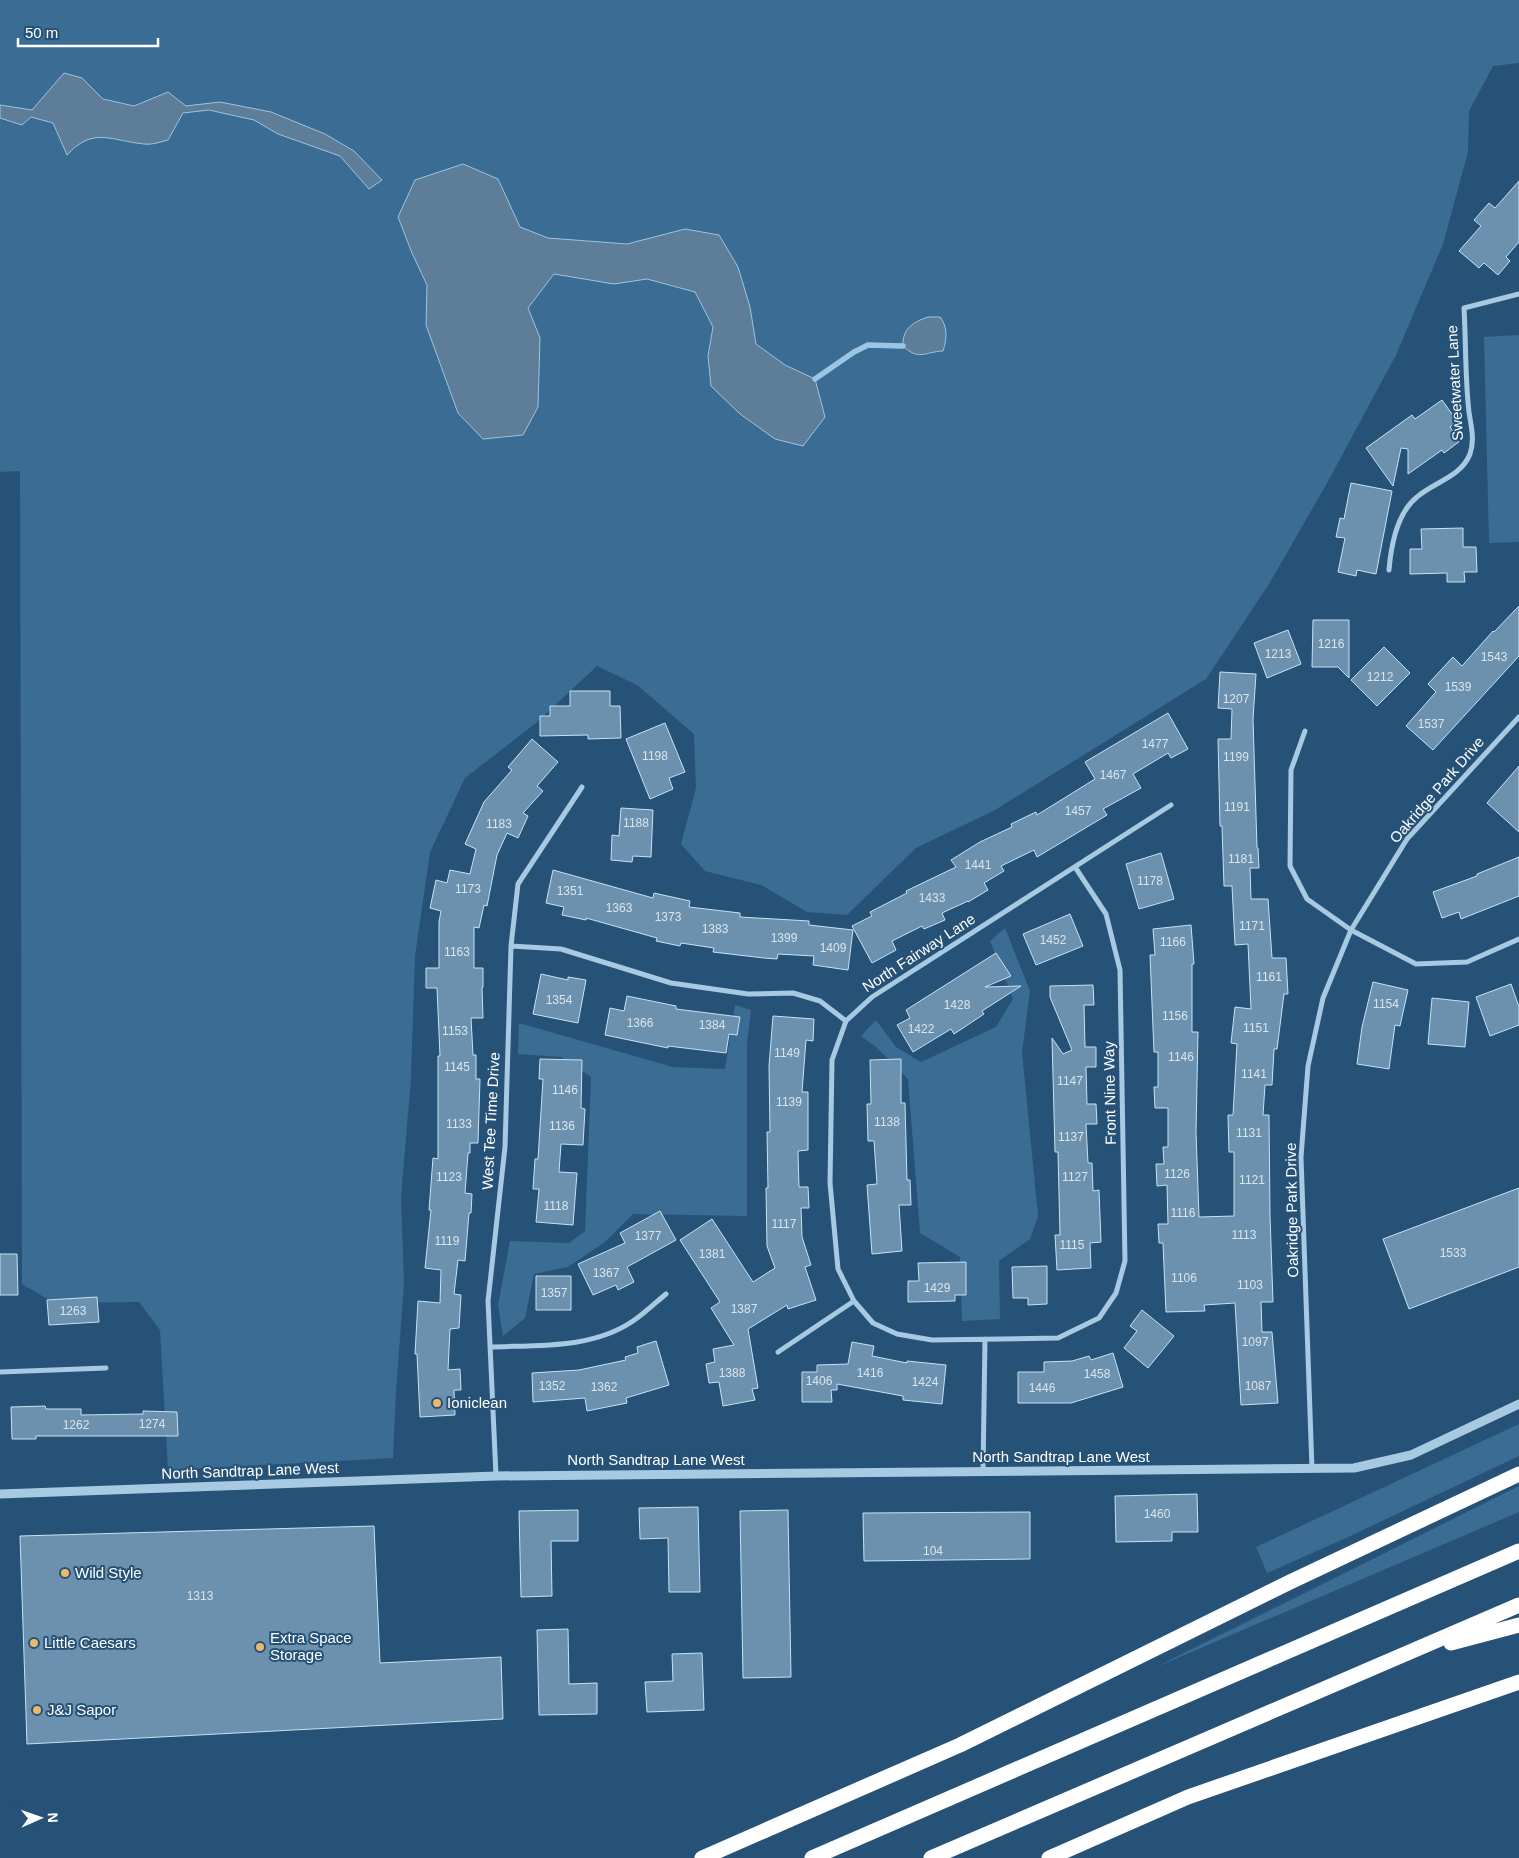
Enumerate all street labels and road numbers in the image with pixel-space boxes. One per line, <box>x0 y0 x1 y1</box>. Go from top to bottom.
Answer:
street label: Sweetwater Lane <box>1443 325 1466 441</box>
street label: Oakridge Park Drive <box>1386 733 1487 846</box>
street label: North Fairway Lane <box>859 910 978 995</box>
street label: Front Nine Way <box>1100 1041 1119 1145</box>
street label: West Tee Time Drive <box>478 1052 503 1190</box>
street label: Oakridge Park Drive <box>1282 1142 1301 1278</box>
street label: North Sandtrap Lane West <box>972 1448 1150 1465</box>
street label: North Sandtrap Lane West <box>567 1451 745 1468</box>
street label: North Sandtrap Lane West <box>161 1459 340 1482</box>

